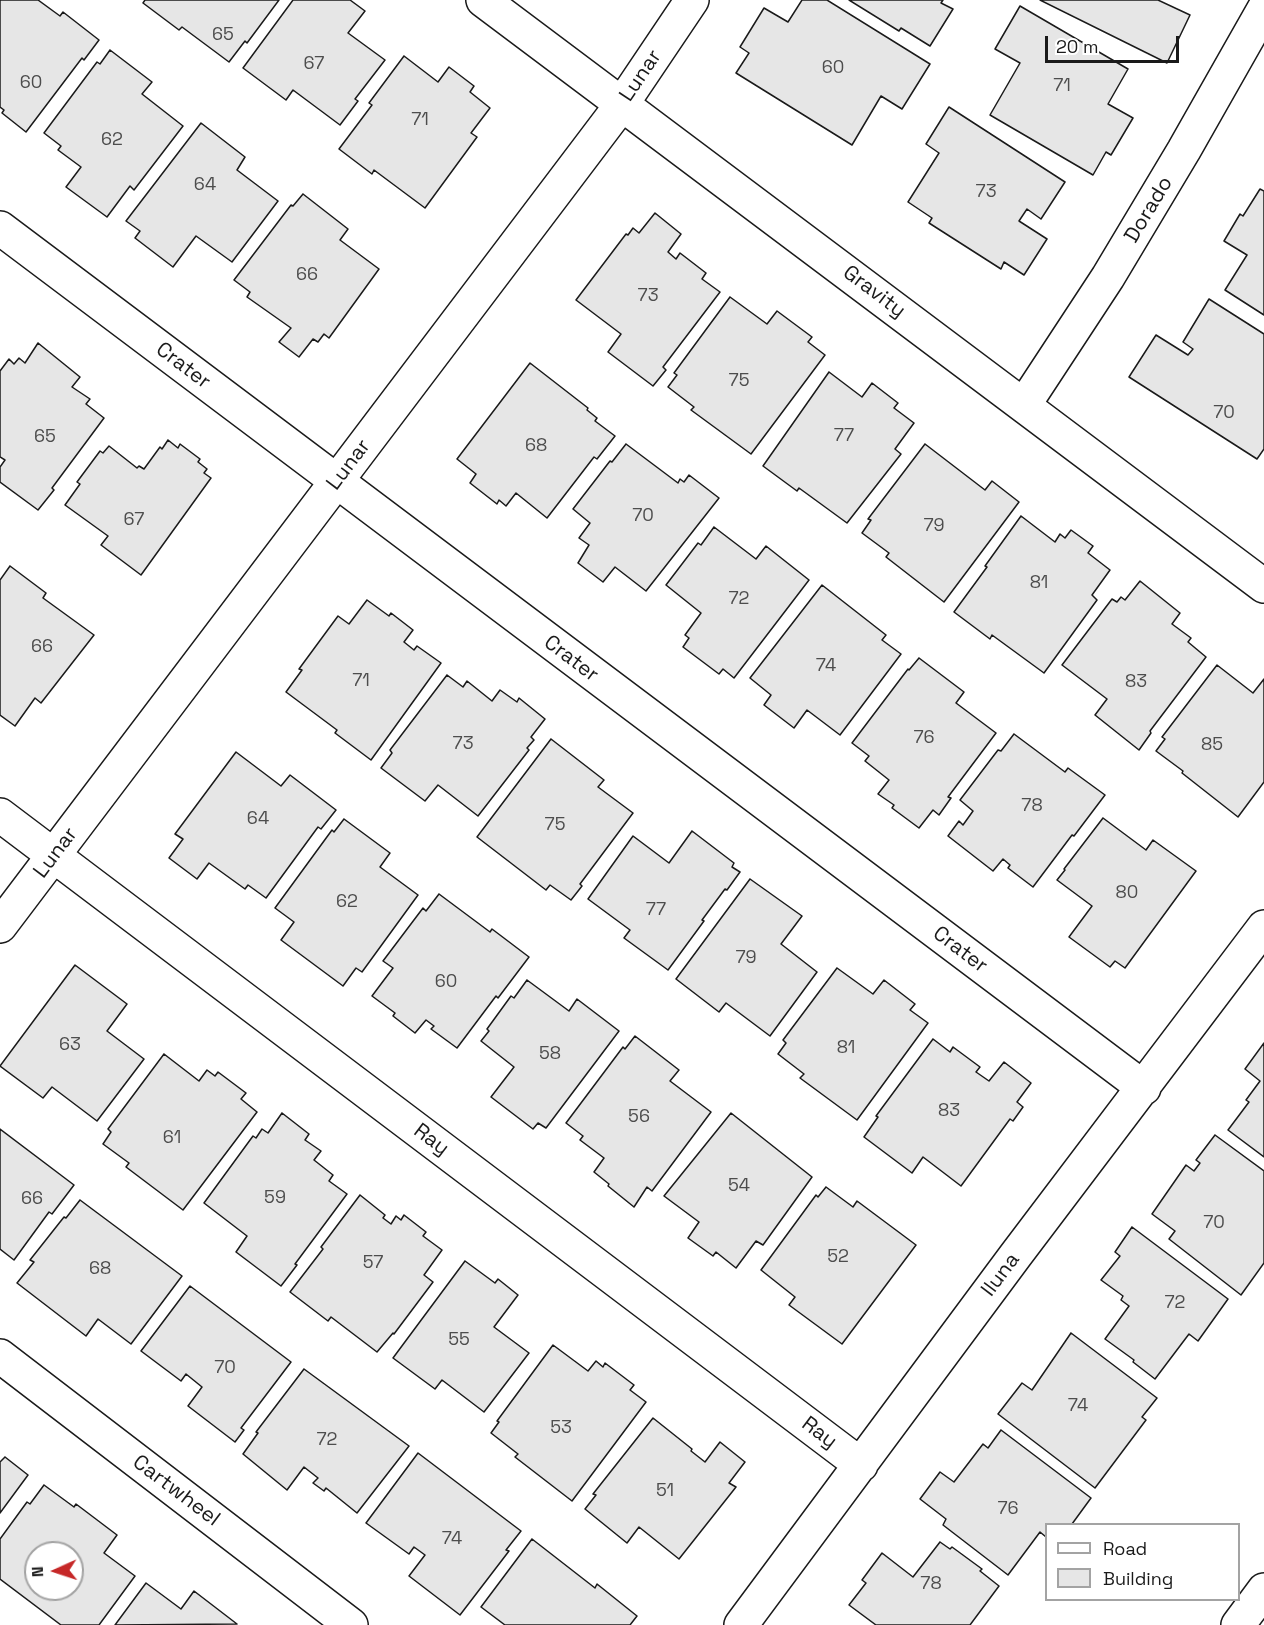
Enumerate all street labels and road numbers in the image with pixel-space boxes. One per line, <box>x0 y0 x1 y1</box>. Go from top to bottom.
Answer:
street label: Lunar <box>615 45 667 107</box>
street label: Dorado <box>1119 172 1179 248</box>
street label: Gravity <box>838 260 910 324</box>
street label: Crater <box>151 337 215 395</box>
street label: Lunar <box>322 435 376 495</box>
street label: Crater <box>539 630 603 688</box>
street label: Lunar <box>29 823 83 883</box>
street label: Crater <box>928 921 992 979</box>
street label: Ray <box>408 1119 454 1161</box>
street label: Iluna <box>976 1248 1026 1302</box>
street label: Ray <box>796 1412 842 1454</box>
street label: Cartwheel <box>127 1450 225 1532</box>

